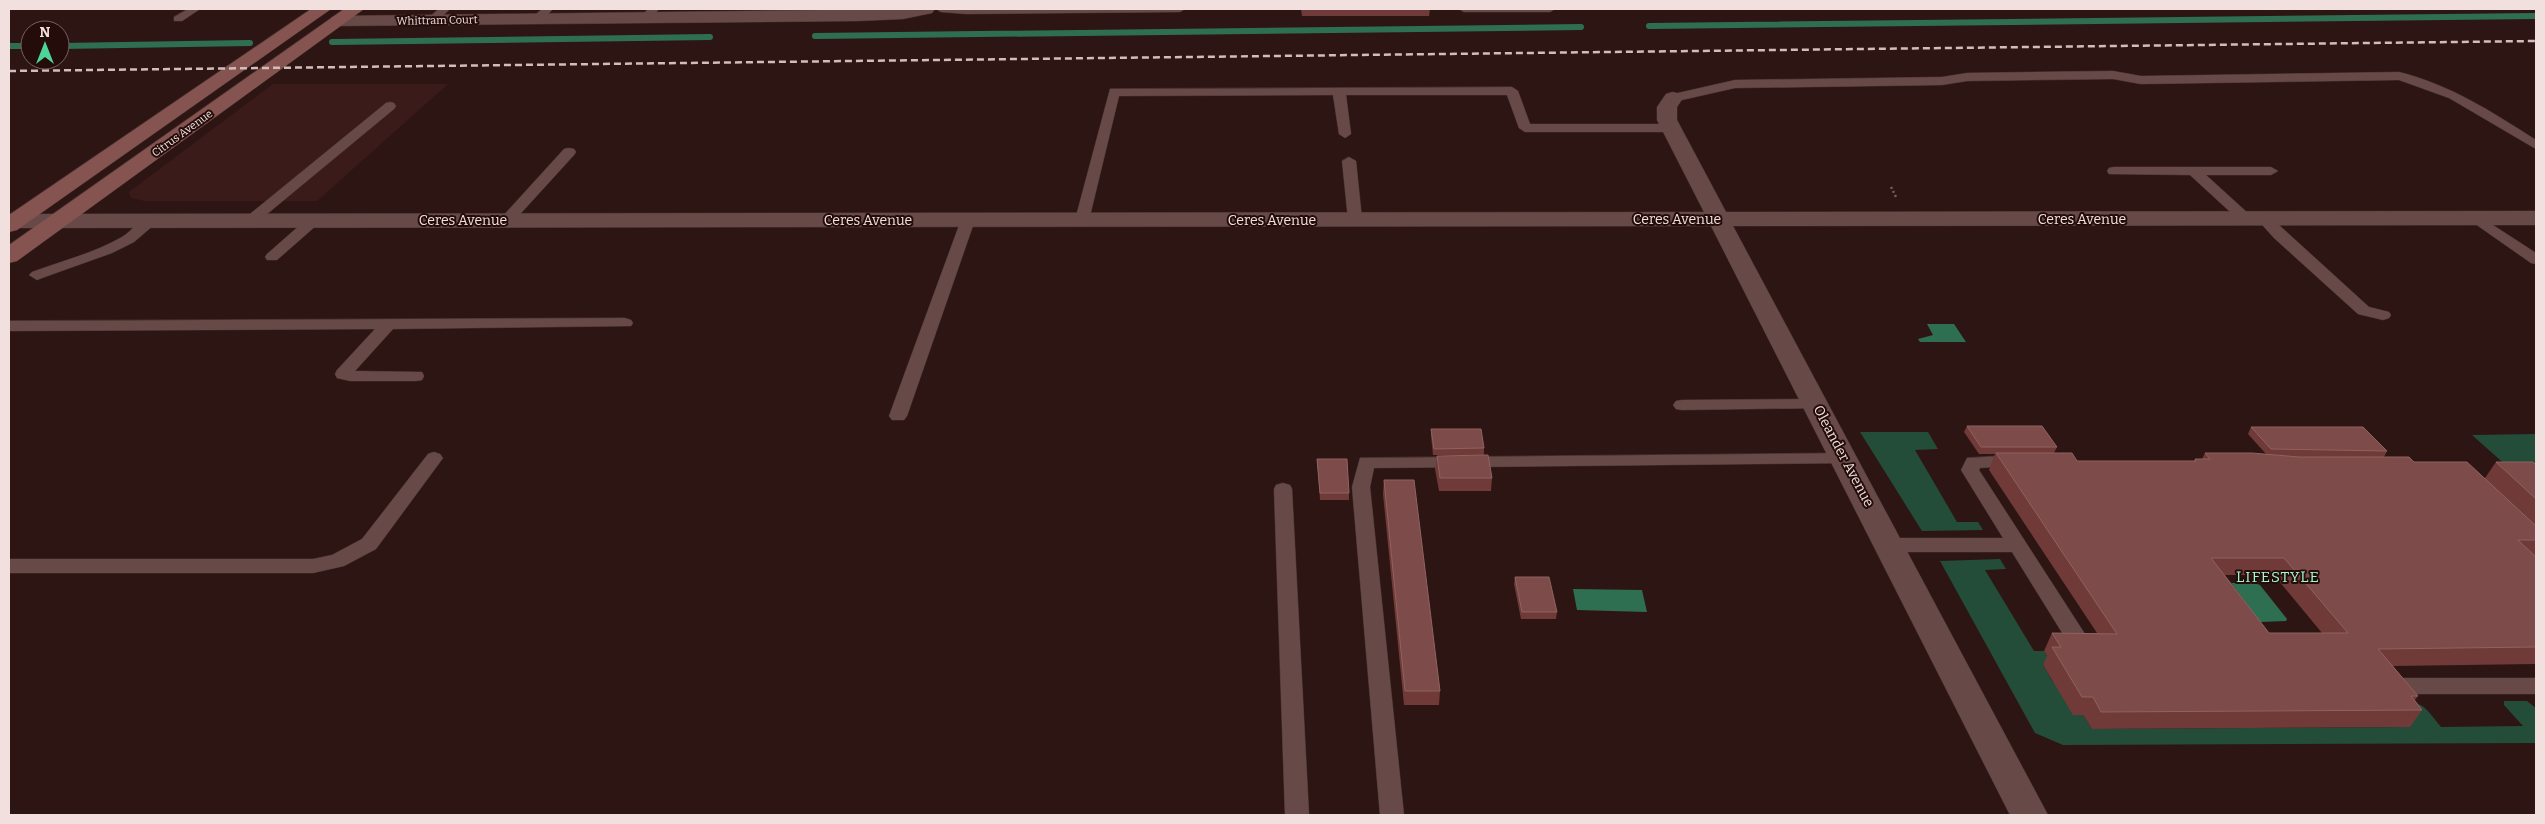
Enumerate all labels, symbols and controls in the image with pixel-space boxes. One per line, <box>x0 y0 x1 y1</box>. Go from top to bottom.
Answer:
street label: Whittram Court <box>396 13 478 28</box>
north arrow <box>20 20 70 70</box>
text: N <box>40 24 51 41</box>
street label: Citrus Avenue <box>149 107 215 160</box>
street label: Ceres Avenue <box>1633 211 1721 228</box>
street label: Ceres Avenue <box>2038 211 2126 228</box>
street label: Ceres Avenue <box>419 212 507 229</box>
street label: Ceres Avenue <box>824 212 912 229</box>
street label: Ceres Avenue <box>1228 212 1316 229</box>
street label: Oleander Avenue <box>1810 402 1878 510</box>
district label: LIFESTYLE <box>2236 568 2320 586</box>

